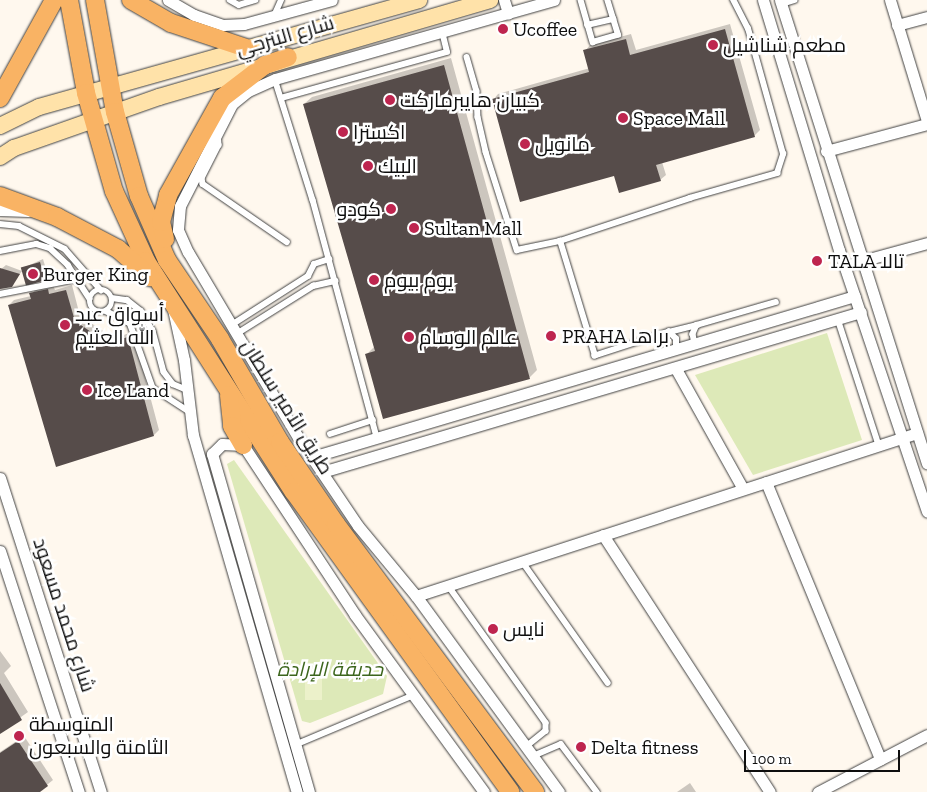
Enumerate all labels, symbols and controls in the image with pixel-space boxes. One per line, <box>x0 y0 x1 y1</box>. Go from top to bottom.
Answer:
street label: شارع البترجي <box>233 11 337 61</box>
place label: Ucoffee <box>513 17 577 41</box>
marker: Ucoffee <box>497 23 509 35</box>
place label: مطعم شناشيل <box>723 33 846 57</box>
marker: مطعم شناشيل <box>707 39 719 51</box>
place label: كبيان هايبرماركت <box>400 88 540 112</box>
marker: كبيان هايبرماركت <box>384 94 396 106</box>
place label: Space Mall <box>633 106 725 130</box>
marker: Space Mall <box>617 112 629 124</box>
place label: اكسترا <box>353 120 405 144</box>
marker: اكسترا <box>337 126 349 138</box>
place label: مانويل <box>535 132 590 156</box>
marker: مانويل <box>519 138 531 150</box>
place label: البيك <box>378 154 417 178</box>
marker: البيك <box>362 160 374 172</box>
place label: كودو <box>336 197 381 221</box>
marker: كودو <box>385 203 397 215</box>
place label: Sultan Mall <box>424 216 522 240</box>
marker: Sultan Mall <box>408 222 420 234</box>
place label: TALA تالا <box>828 249 905 273</box>
marker: TALA تالا <box>810 254 824 268</box>
place label: Burger King <box>43 262 149 286</box>
marker: Burger King <box>27 268 39 280</box>
place label: يوم بيوم <box>384 268 453 292</box>
marker: يوم بيوم <box>368 274 380 286</box>
place label: أسواق عبد الله العثيم <box>75 302 164 349</box>
marker: أسواق عبد الله العثيم <box>59 319 71 331</box>
place label: PRAHA براها <box>562 324 670 348</box>
place label: عالم الوسام <box>419 325 517 349</box>
marker: PRAHA براها <box>544 329 558 343</box>
marker: عالم الوسام <box>403 331 415 343</box>
street label: طريق الأمير سلطان <box>236 335 338 479</box>
place label: Ice Land <box>97 378 169 402</box>
marker: Ice Land <box>81 384 93 396</box>
street label: شارع محمد مسعود <box>28 535 100 695</box>
place label: نايس <box>503 617 545 641</box>
marker: نايس <box>487 623 499 635</box>
park label: حديقة الإرادة <box>277 657 383 681</box>
place label: المتوسطة الثامنة والسبعون <box>29 712 169 759</box>
marker: المتوسطة الثامنة والسبعون <box>13 730 25 742</box>
place label: Delta fitness <box>591 735 699 759</box>
scale bar <box>747 740 903 772</box>
marker: Delta fitness <box>575 741 587 753</box>
text: 100 m <box>752 750 791 768</box>

